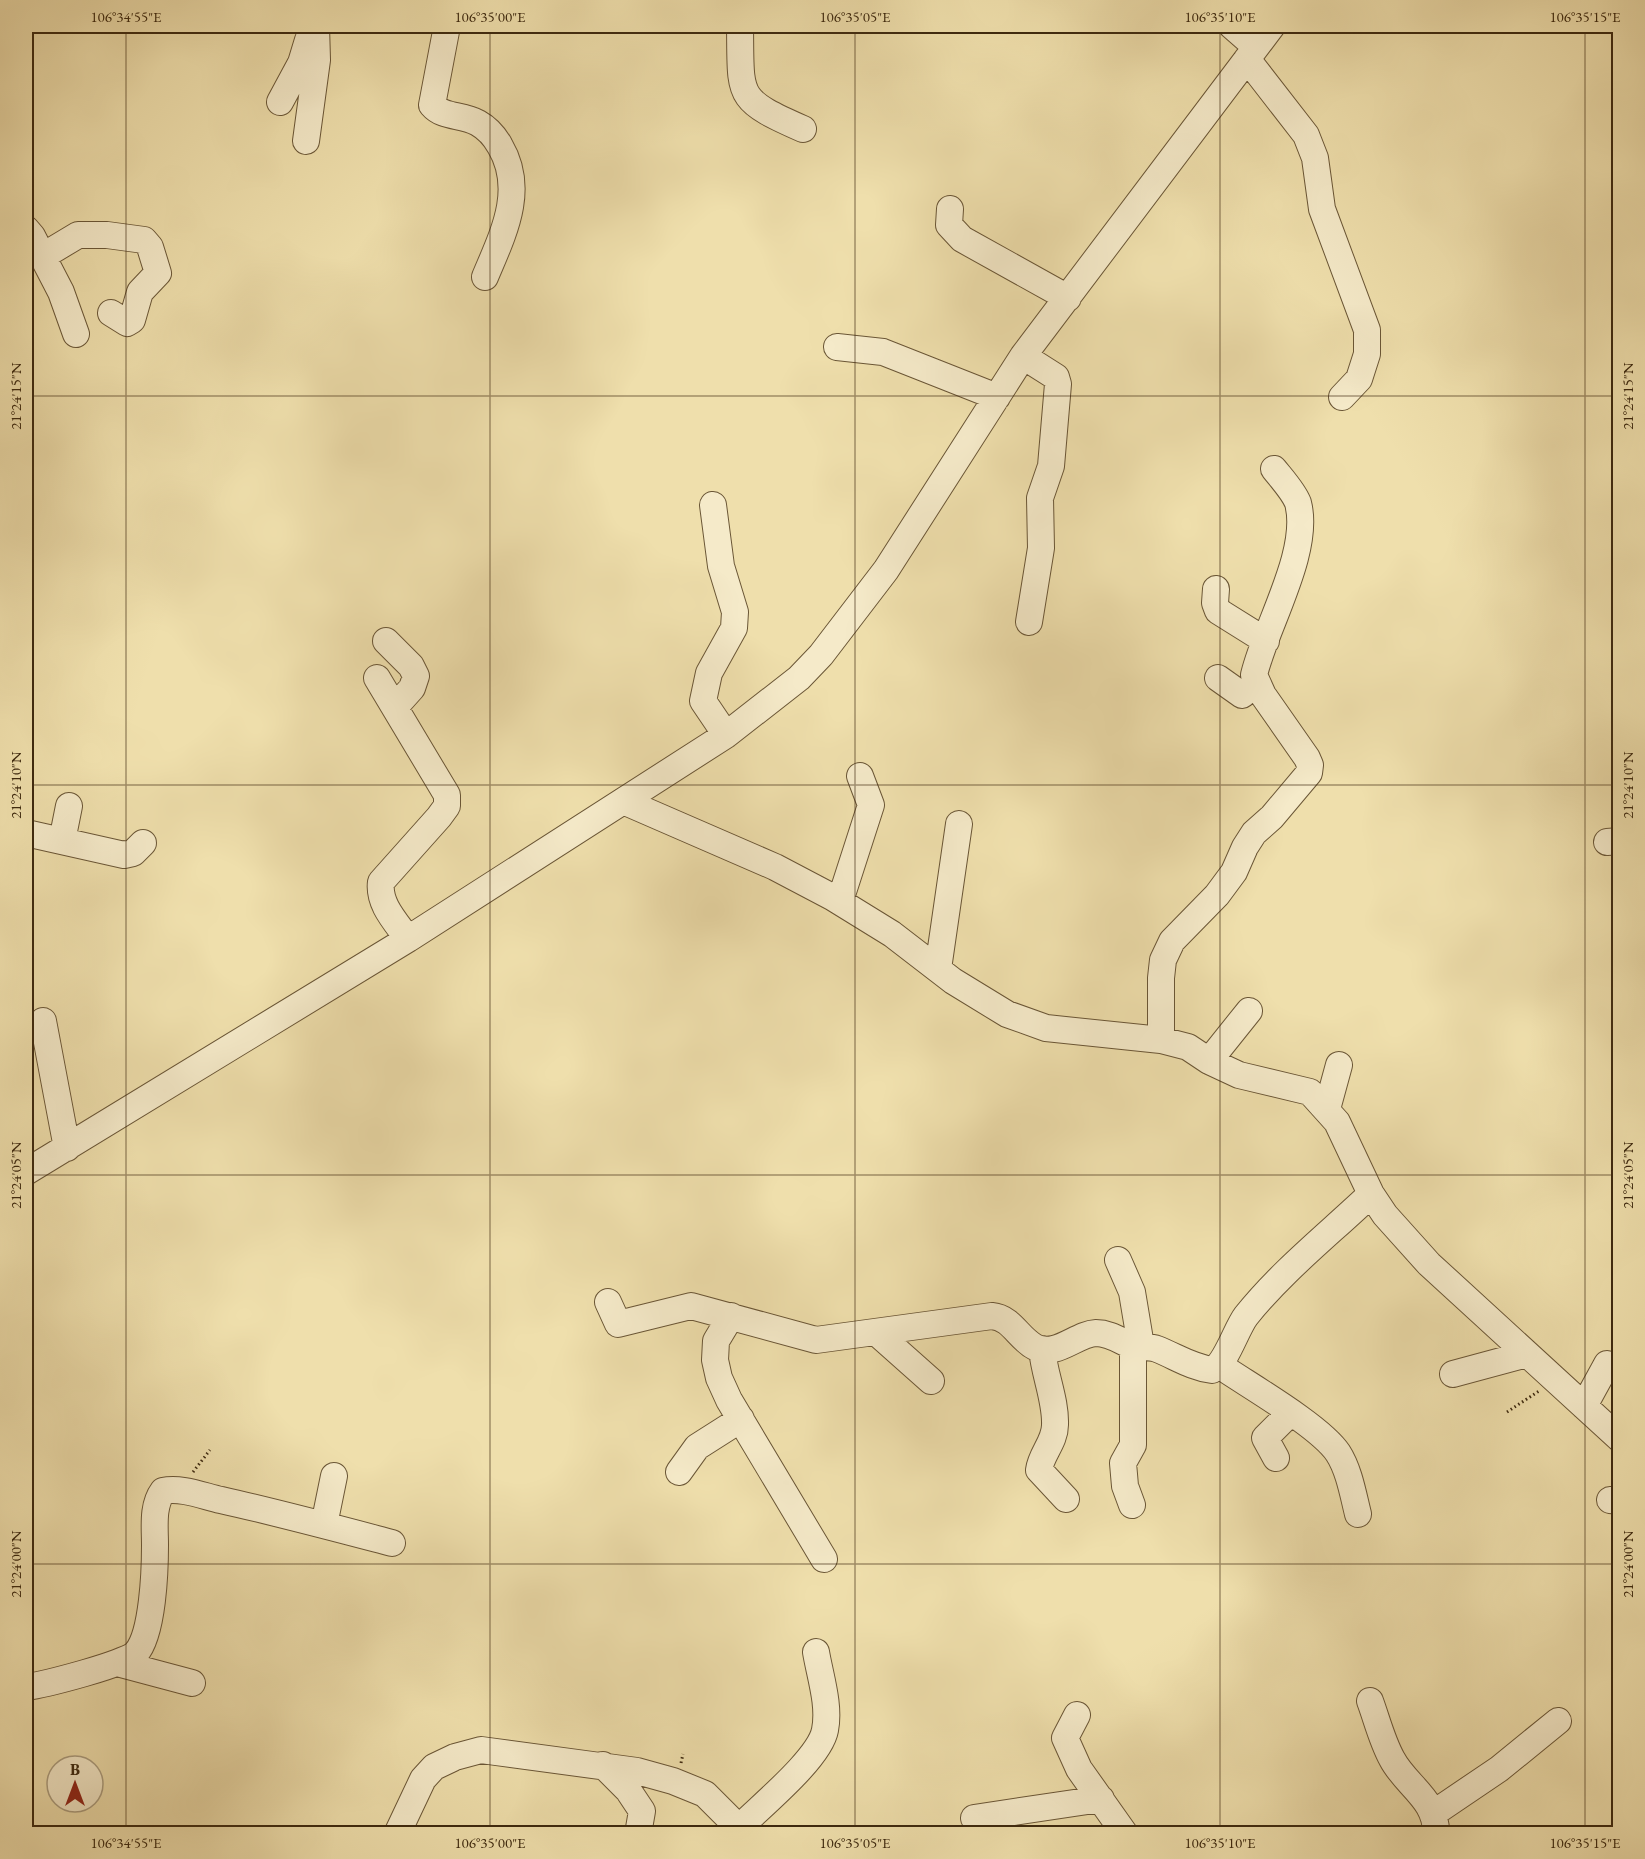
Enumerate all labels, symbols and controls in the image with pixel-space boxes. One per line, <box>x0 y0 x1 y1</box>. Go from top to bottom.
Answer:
text: 106°34'55"E <box>90 7 162 26</box>
text: 106°35'00"E <box>454 7 526 26</box>
text: 106°35'05"E <box>819 7 891 26</box>
text: 106°35'10"E <box>1184 7 1256 26</box>
text: 106°35'15"E <box>1549 7 1621 26</box>
text: 21°24'15"N <box>6 362 25 430</box>
text: 21°24'15"N <box>1618 362 1637 430</box>
text: 21°24'10"N <box>6 751 25 819</box>
text: 21°24'10"N <box>1618 751 1637 819</box>
text: 21°24'05"N <box>6 1141 25 1209</box>
text: 21°24'05"N <box>1618 1141 1637 1209</box>
text: 21°24'00"N <box>6 1530 25 1598</box>
text: 21°24'00"N <box>1618 1530 1637 1598</box>
north arrow <box>45 1754 105 1814</box>
text: B <box>70 1759 80 1780</box>
text: 106°34'55"E <box>90 1833 162 1852</box>
text: 106°35'00"E <box>454 1833 526 1852</box>
text: 106°35'05"E <box>819 1833 891 1852</box>
text: 106°35'10"E <box>1184 1833 1256 1852</box>
text: 106°35'15"E <box>1549 1833 1621 1852</box>

